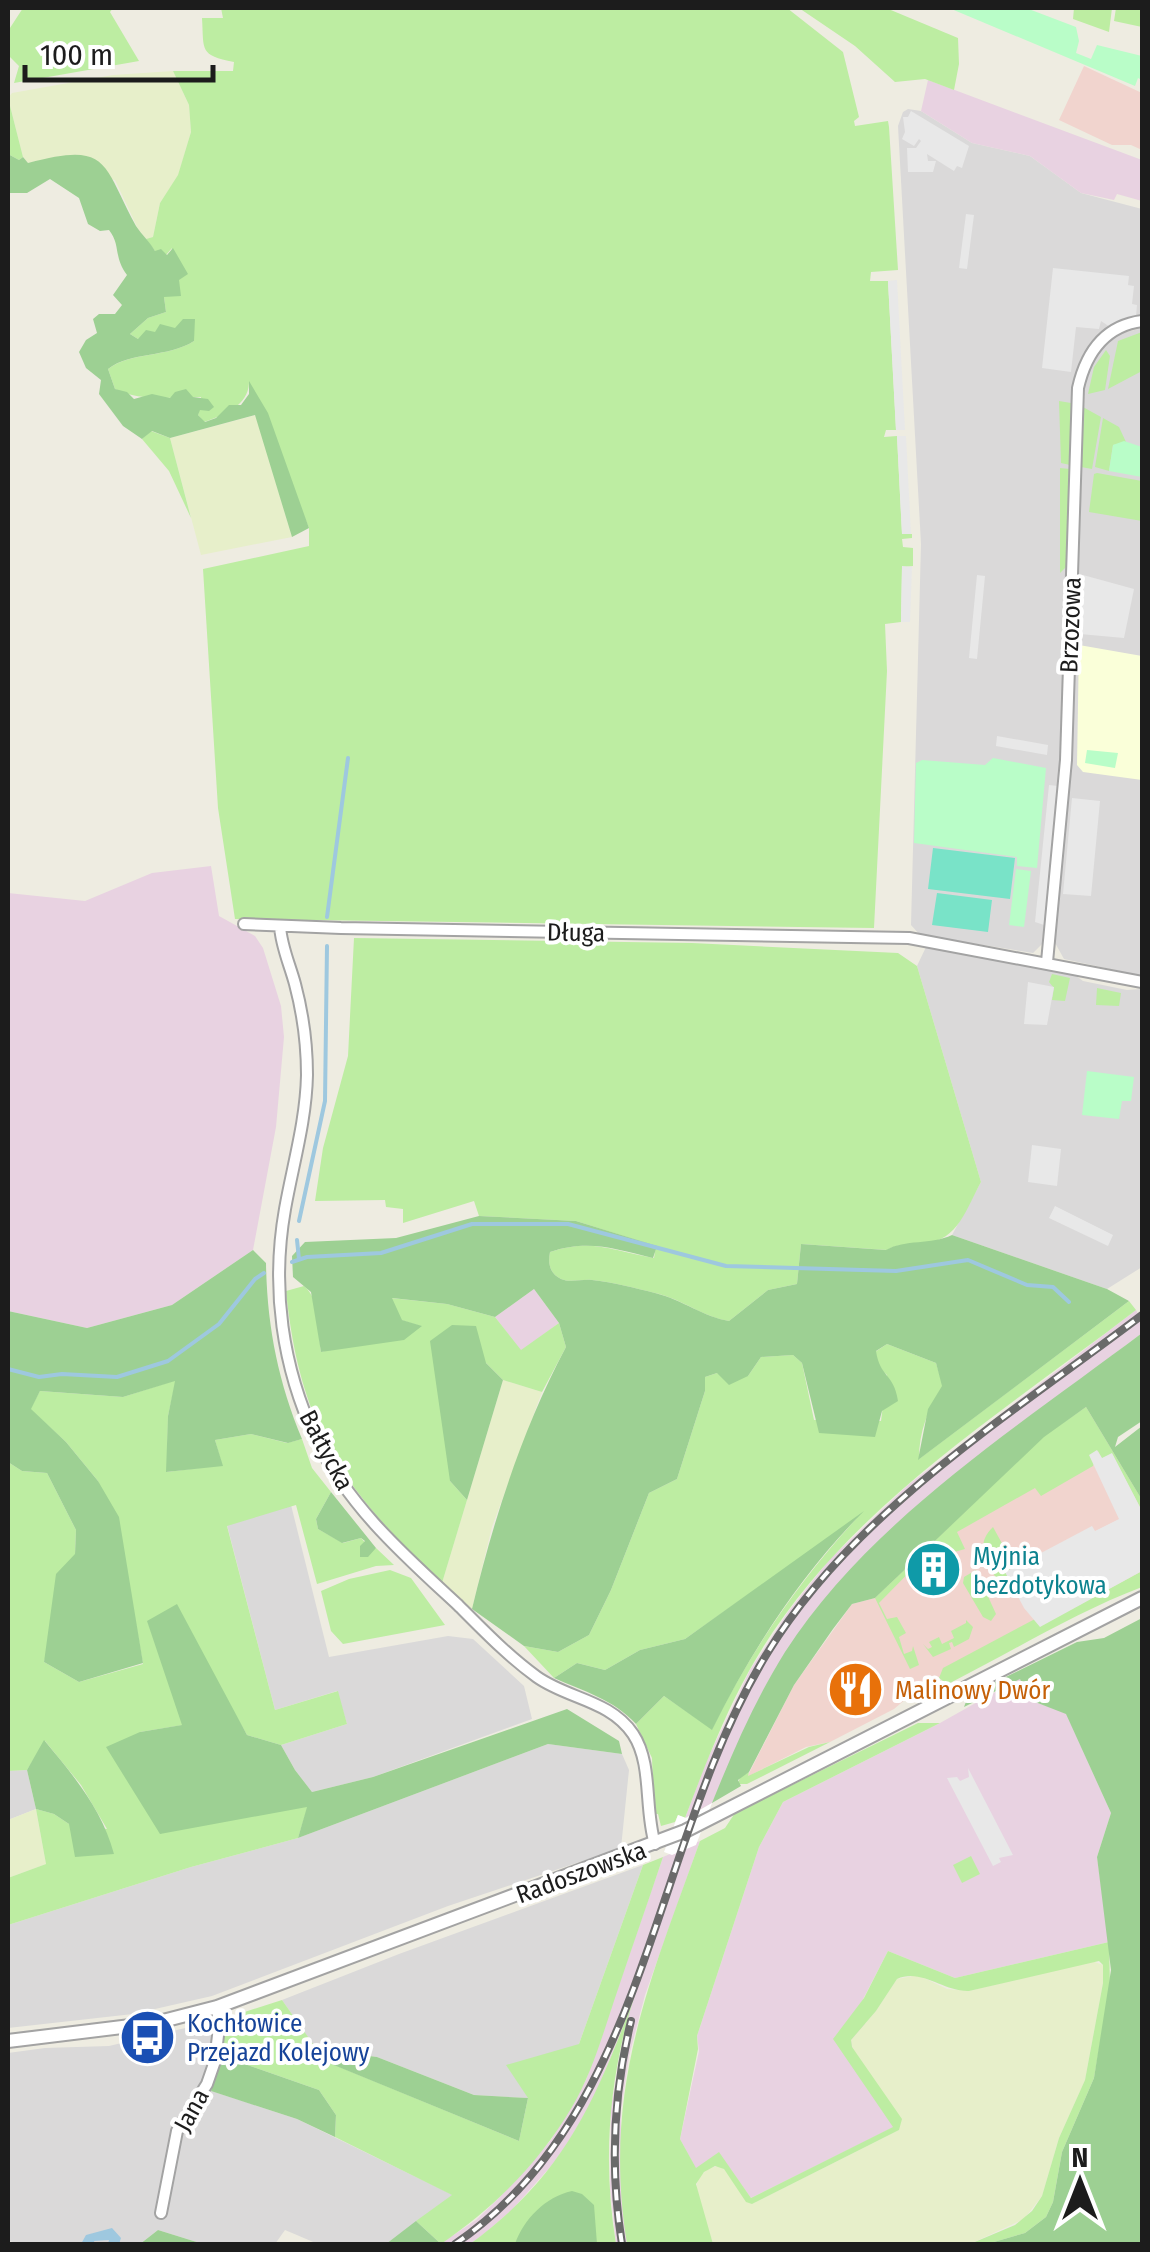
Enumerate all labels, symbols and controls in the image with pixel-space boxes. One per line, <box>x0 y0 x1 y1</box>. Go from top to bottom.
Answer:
scale bar <box>25 20 212 82</box>
text: 100 m <box>40 37 113 73</box>
street label: Brzozowa <box>1054 577 1088 674</box>
street label: Długa <box>547 917 605 949</box>
street label: Bałtycka <box>293 1405 360 1496</box>
building icon: Myjnia bezdotykowa <box>904 1540 964 1600</box>
place label: Myjnia bezdotykowa <box>973 1542 1107 1601</box>
restaurant icon: Malinowy Dwór <box>826 1660 886 1720</box>
place label: Malinowy Dwór <box>895 1676 1050 1706</box>
street label: Radoszowska <box>512 1836 651 1910</box>
bus stop icon: Kochłowice Przejazd Kolejowy <box>118 2007 178 2067</box>
place label: Kochłowice Przejazd Kolejowy <box>187 2009 369 2068</box>
street label: Jana <box>168 2084 216 2137</box>
north arrow <box>1030 2132 1130 2232</box>
text: N <box>1072 2141 1088 2174</box>

